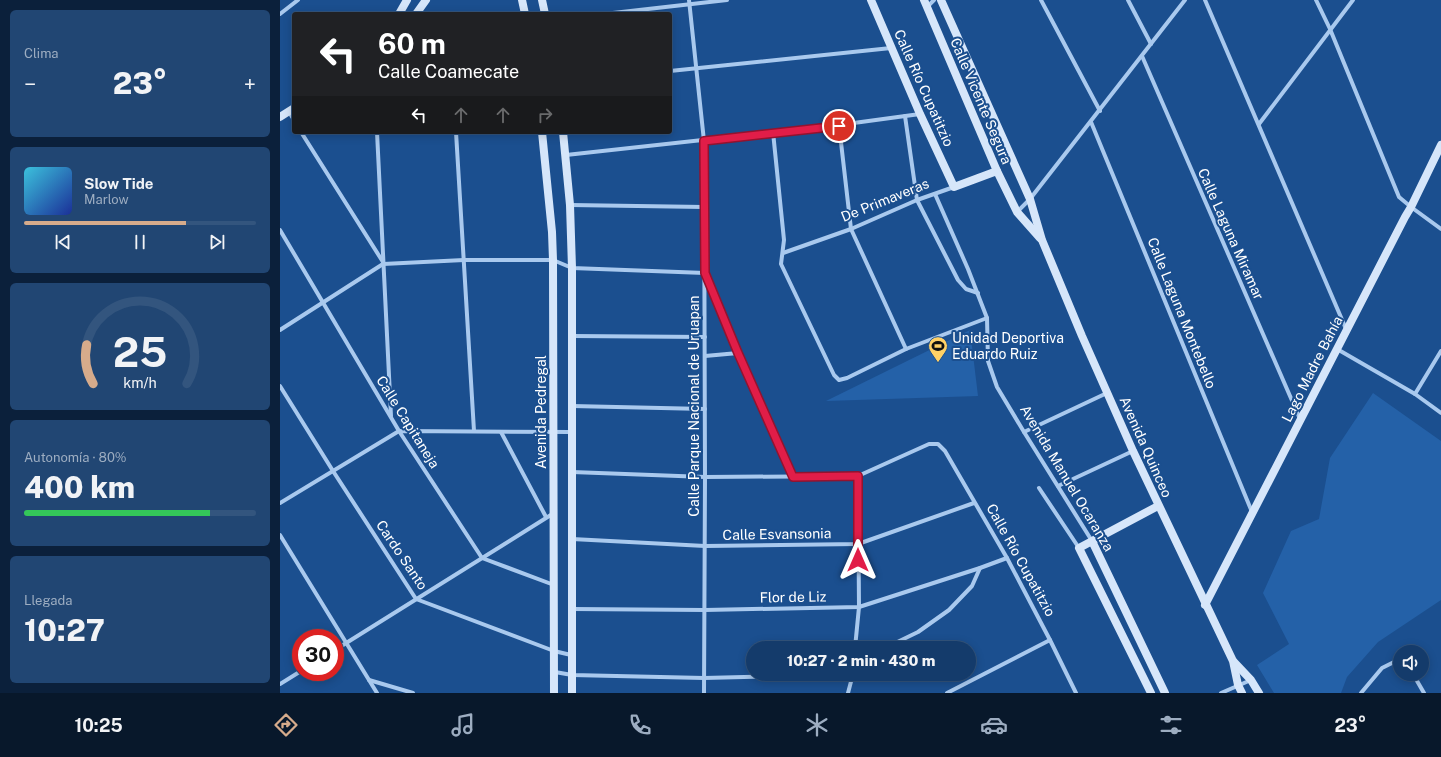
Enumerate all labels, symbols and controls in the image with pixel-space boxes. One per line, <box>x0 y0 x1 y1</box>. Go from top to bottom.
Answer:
text: 60 m <box>378 27 446 60</box>
street label: Calle Río Cupatitzio <box>891 27 957 149</box>
icon: left <box>312 28 364 80</box>
street label: Calle Vicente Segura <box>947 35 1015 167</box>
text: Clima <box>24 46 59 61</box>
text: Calle Coamecate <box>378 61 519 82</box>
text: 23° <box>113 65 167 101</box>
text: − <box>24 71 36 97</box>
text: + <box>244 71 256 97</box>
icon: left <box>408 104 430 126</box>
icon: ahead <box>450 104 472 126</box>
icon: ahead <box>492 104 514 126</box>
icon: right <box>534 104 556 126</box>
pin <box>822 109 856 143</box>
icon: arrive <box>828 115 850 137</box>
street label: Calle Laguna Miramar <box>1195 166 1267 302</box>
text: Slow Tide <box>84 175 153 192</box>
street label: De Primaveras <box>839 175 931 225</box>
text: Marlow <box>84 192 129 207</box>
icon: previous <box>52 231 74 253</box>
icon: pause <box>129 231 151 253</box>
icon: next <box>206 231 228 253</box>
street label: Calle Laguna Montebello <box>1144 235 1220 391</box>
street label: Calle Parque Nacional de Uruapan <box>686 295 702 517</box>
street label: Lago Madre Bahía <box>1278 313 1346 425</box>
text: 25 <box>113 327 167 376</box>
place label: Unidad Deportiva Eduardo Ruiz <box>952 330 1064 362</box>
sports icon: Unidad Deportiva Eduardo Ruiz <box>927 335 949 363</box>
street label: Avenida Pedregal <box>533 355 549 469</box>
street label: Calle Capitaneja <box>373 373 443 471</box>
text: km/h <box>123 374 157 391</box>
street label: Avenida Quinceo <box>1117 394 1175 500</box>
street label: Avenida Manuel Ocaranza <box>1017 402 1117 554</box>
text: Autonomía · 80% <box>24 450 127 465</box>
text: 400 km <box>24 469 135 505</box>
street label: Calle Río Cupatitzio <box>983 501 1059 619</box>
street label: Cardo Santo <box>373 517 431 593</box>
street label: Calle Esvansonia <box>722 525 832 543</box>
position arrow <box>837 539 879 581</box>
street label: Flor de Liz <box>760 588 827 606</box>
text: Llegada <box>24 593 72 608</box>
text: 10:27 <box>24 612 105 648</box>
speed limit sign: 30 <box>292 629 344 681</box>
map controls <box>1393 645 1429 681</box>
button: sound <box>1393 645 1429 681</box>
text: 10:27 · 2 min · 430 m <box>787 652 935 669</box>
icon: directions <box>272 711 300 739</box>
icon: music <box>449 711 477 739</box>
icon: phone <box>626 711 654 739</box>
icon: climate <box>803 711 831 739</box>
icon: car <box>980 711 1008 739</box>
icon: filters <box>1157 711 1185 739</box>
text: 10:25 <box>75 715 123 736</box>
text: 23° <box>1334 715 1366 736</box>

